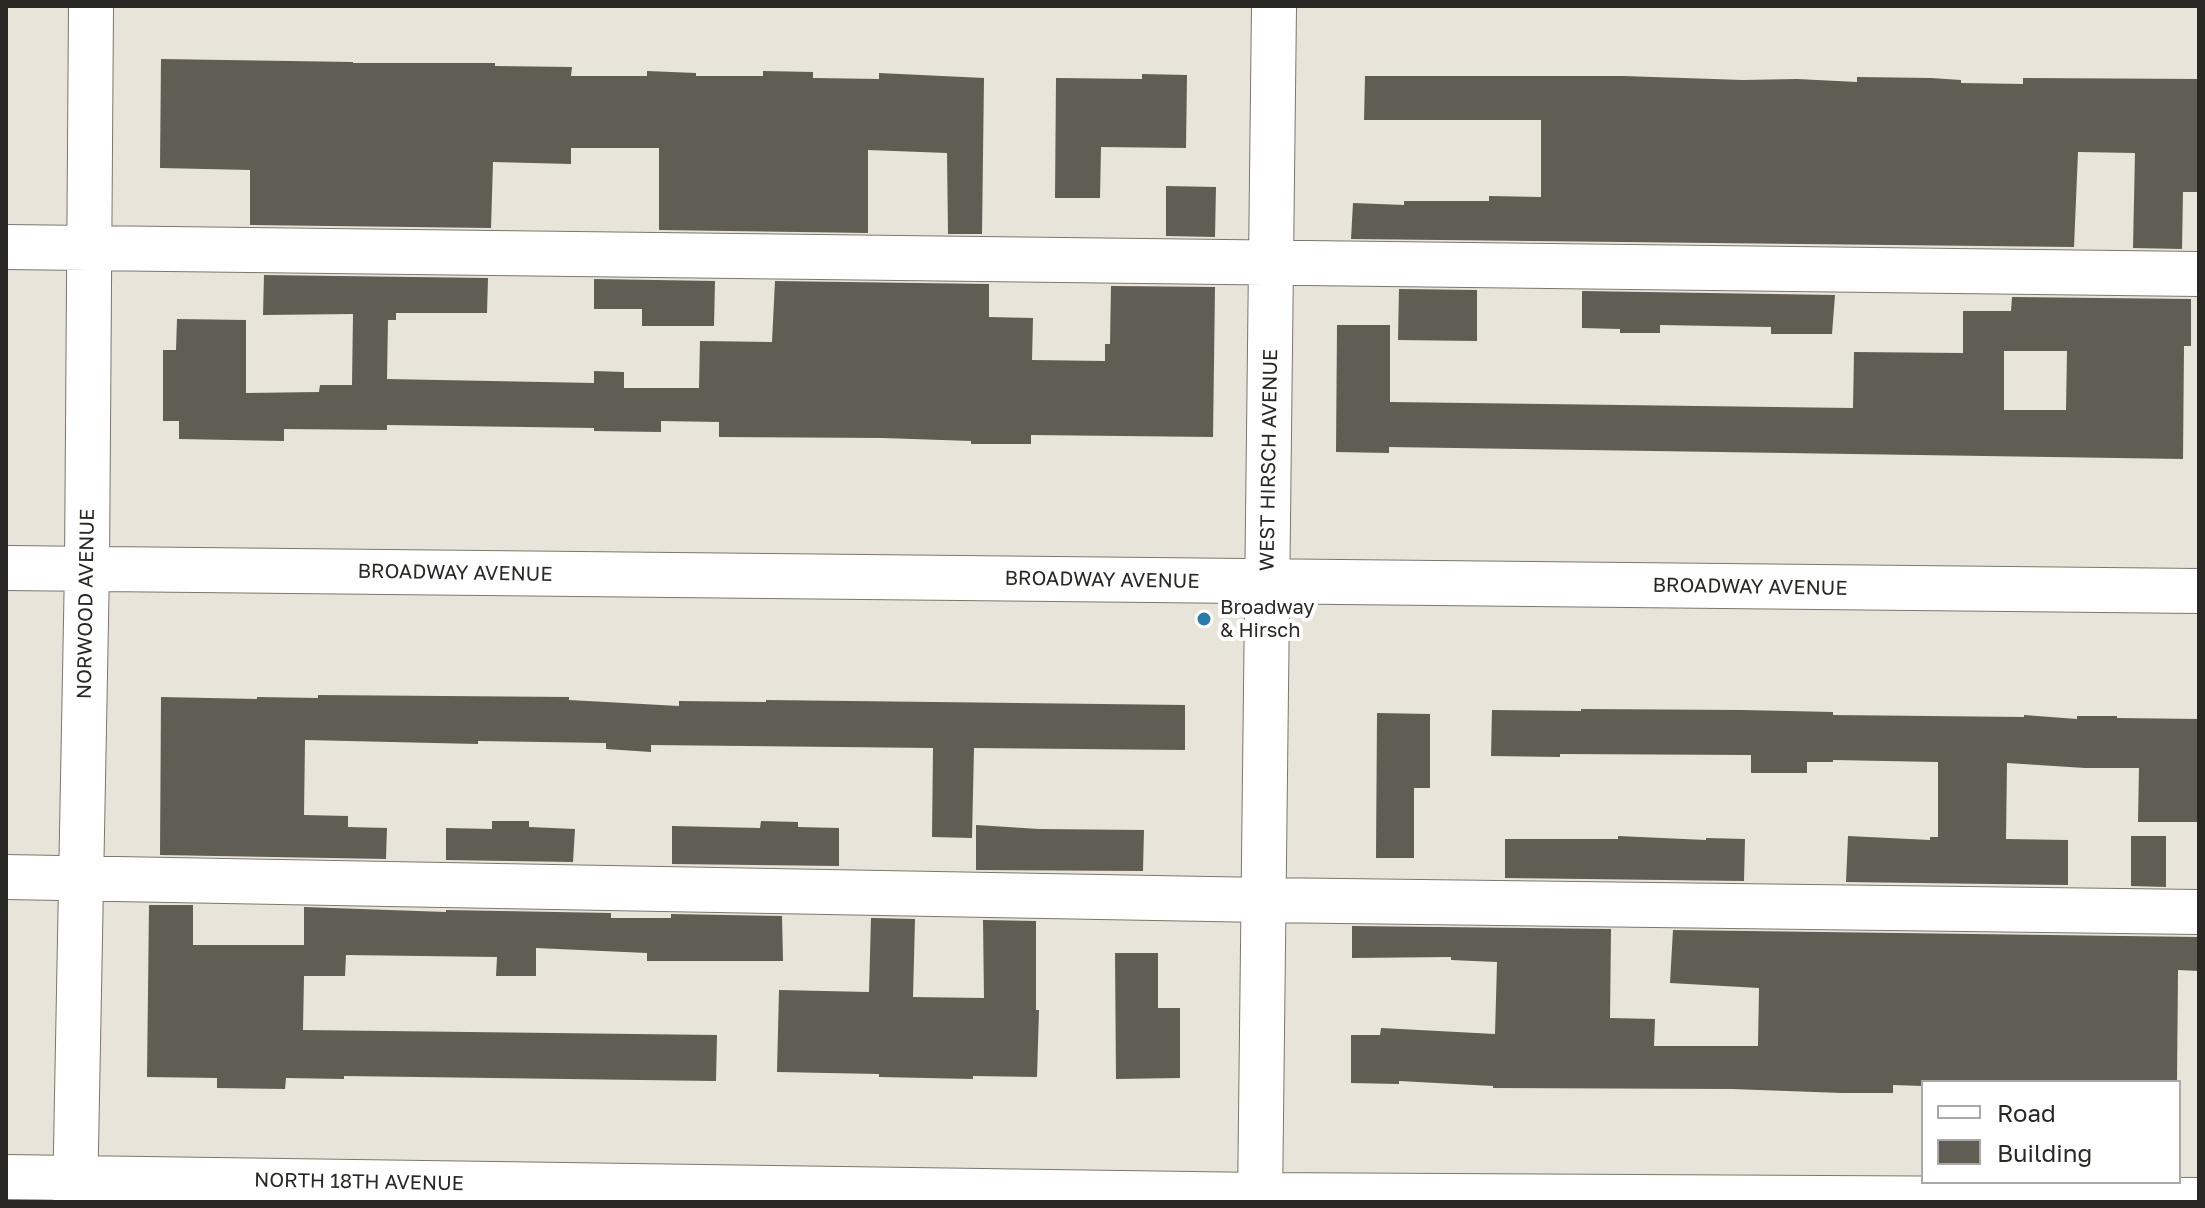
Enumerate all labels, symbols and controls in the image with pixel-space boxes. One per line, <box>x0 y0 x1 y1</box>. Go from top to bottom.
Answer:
street label: WEST HIRSCH AVENUE <box>1255 349 1283 571</box>
street label: NORWOOD AVENUE <box>72 509 100 699</box>
street label: BROADWAY AVENUE <box>357 559 553 587</box>
street label: BROADWAY AVENUE <box>1004 566 1200 594</box>
street label: BROADWAY AVENUE <box>1652 573 1848 601</box>
place label: Broadway & Hirsch <box>1220 596 1314 643</box>
marker: Broadway & Hirsch <box>1195 610 1213 628</box>
legend <box>1921 1080 2181 1184</box>
text: Road <box>1997 1098 2056 1127</box>
text: Building <box>1997 1138 2092 1167</box>
street label: NORTH 18TH AVENUE <box>254 1168 464 1196</box>

